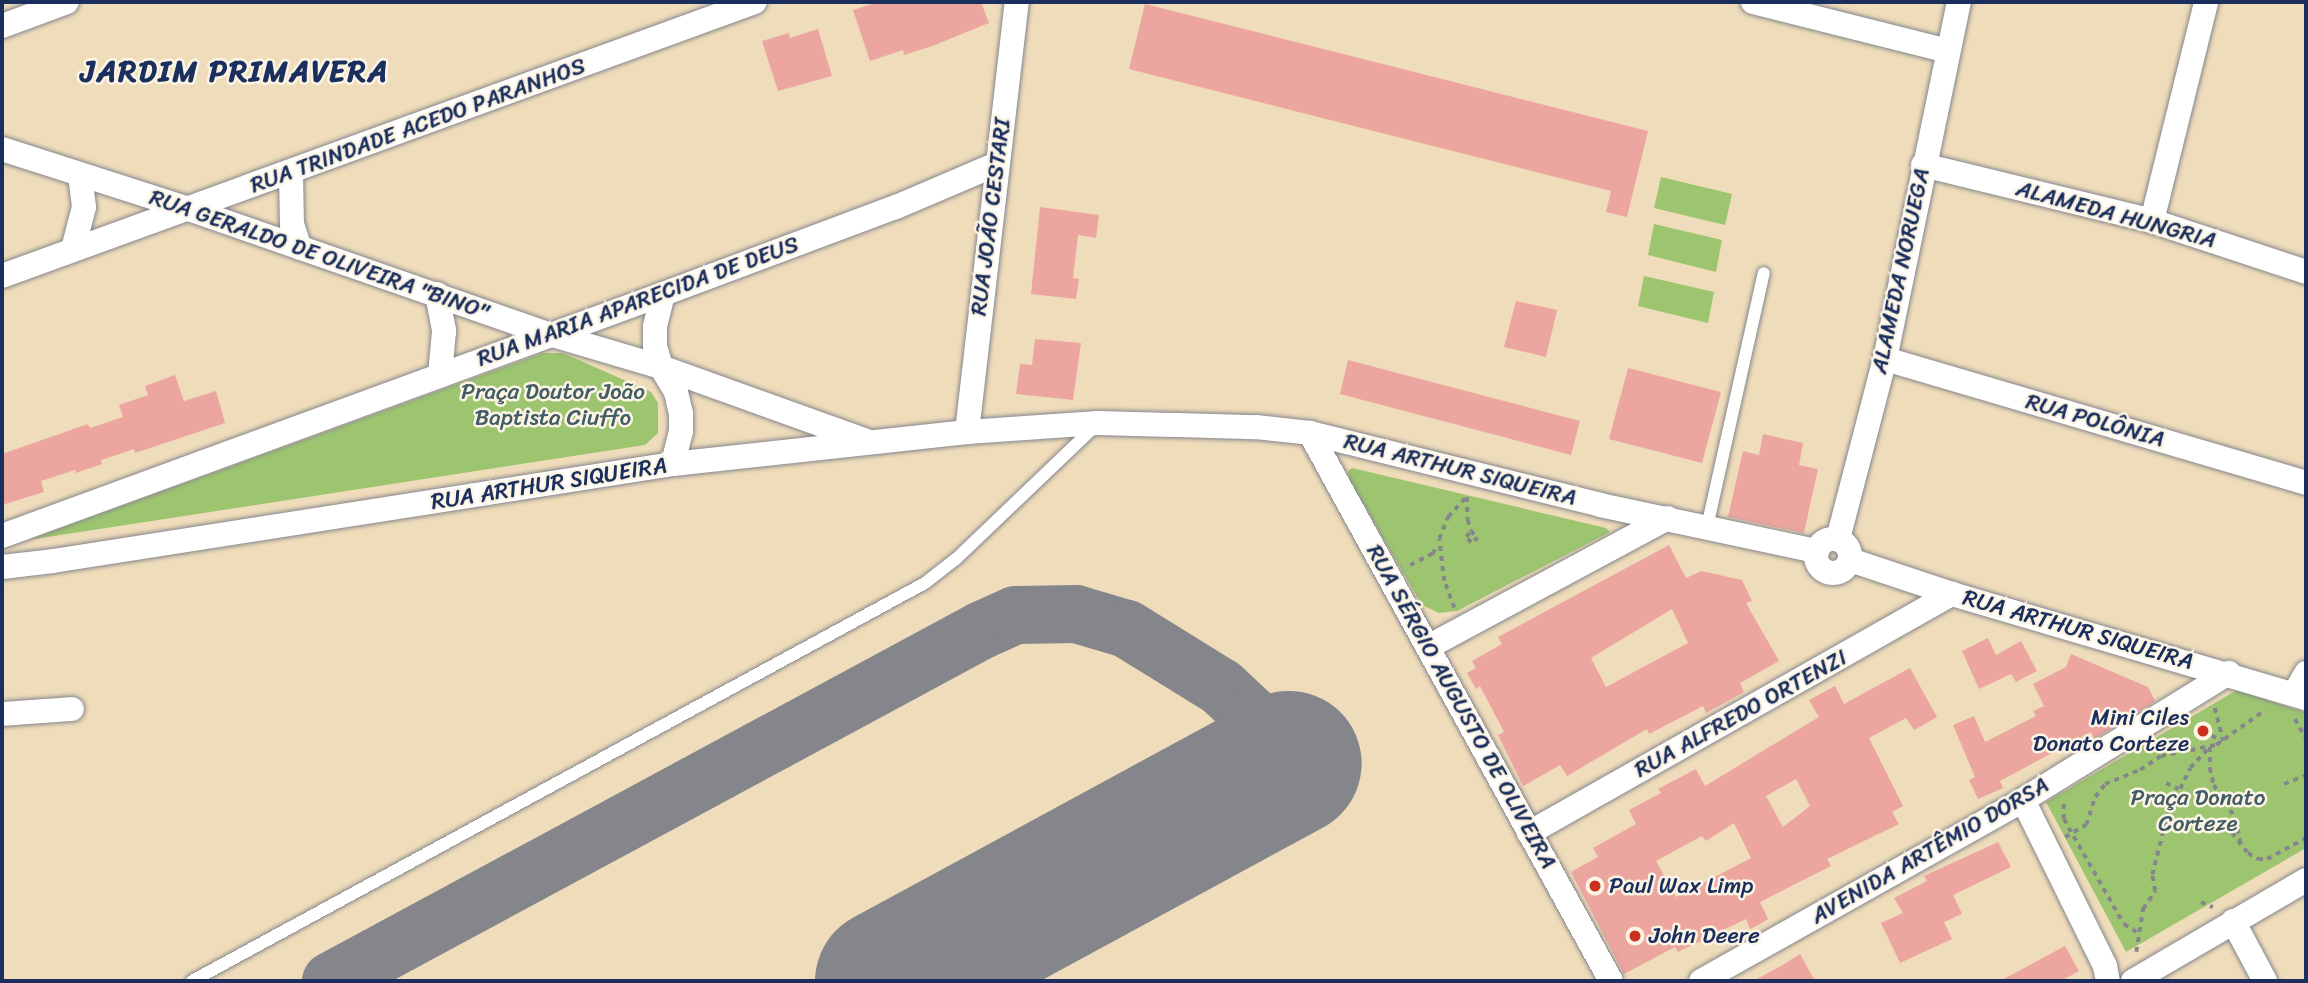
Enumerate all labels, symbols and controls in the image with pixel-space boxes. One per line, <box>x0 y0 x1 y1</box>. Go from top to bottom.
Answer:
street label: RUA TRINDADE ACEDO PARANHOS <box>246 52 590 200</box>
district label: JARDIM PRIMAVERA <box>83 53 387 89</box>
street label: RUA JOÃO CESTARI <box>965 118 1017 316</box>
street label: ALAMEDA NORUEGA <box>1866 165 1936 377</box>
street label: ALAMEDA HUNGRIA <box>2013 175 2219 255</box>
street label: RUA GERALDO DE OLIVEIRA "BINO" <box>145 183 493 327</box>
street label: RUA MARIA APARECIDA DE DEUS <box>474 231 802 373</box>
park label: Praça Doutor João Baptista Ciuffo <box>461 378 645 432</box>
street label: RUA POLÔNIA <box>2023 388 2167 454</box>
street label: RUA ARTHUR SIQUEIRA <box>1338 427 1582 513</box>
street label: RUA ARTHUR SIQUEIRA <box>426 451 672 517</box>
street label: RUA SÉRGIO AUGUSTO DE OLIVEIRA <box>1359 539 1563 875</box>
street label: RUA ARTHUR SIQUEIRA <box>1956 583 2200 677</box>
street label: RUA ALFREDO ORTENZI <box>1630 644 1852 784</box>
place label: Mini Ciles Donato Corteze <box>2033 704 2189 758</box>
marker: Mini Ciles Donato Corteze <box>2195 723 2211 739</box>
street label: AVENIDA ARTÊMIO DORSA <box>1806 772 2054 930</box>
park label: Praça Donato Corteze <box>2131 784 2265 838</box>
place label: Paul Wax Limp <box>1609 872 1753 900</box>
marker: Paul Wax Limp <box>1587 878 1603 894</box>
place label: John Deere <box>1649 922 1760 950</box>
marker: John Deere <box>1627 928 1643 944</box>

